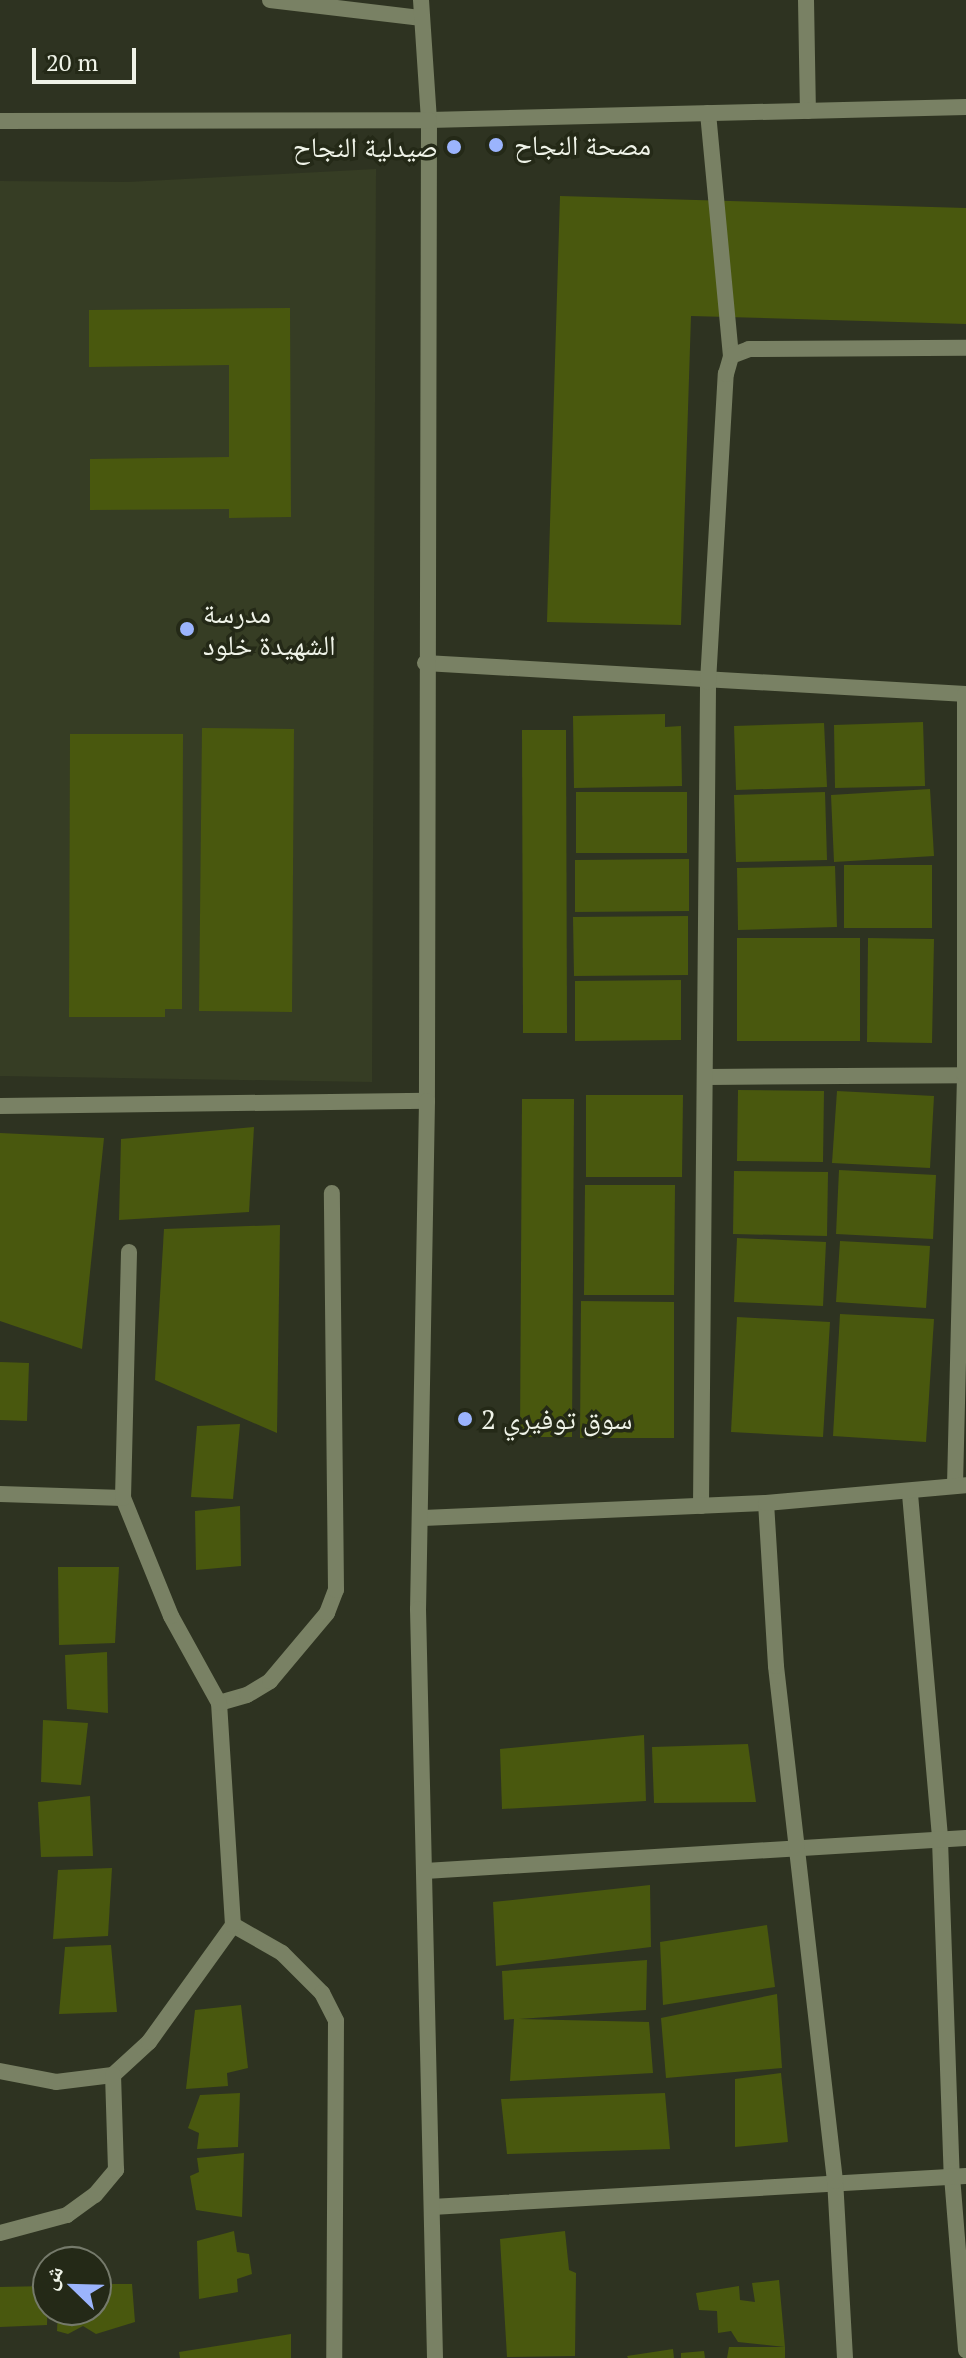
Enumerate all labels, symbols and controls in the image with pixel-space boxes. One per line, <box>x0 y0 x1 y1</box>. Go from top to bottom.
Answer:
scale bar <box>36 32 140 82</box>
text: 20 m <box>46 46 98 78</box>
place label: مصحة النجاح <box>514 128 651 162</box>
place label: صيدلية النجاح <box>293 130 438 164</box>
marker: مصحة النجاح <box>485 134 507 156</box>
marker: صيدلية النجاح <box>445 138 463 156</box>
place label: مدرسة الشهيدة خلود <box>203 596 336 662</box>
marker: مدرسة الشهيدة خلود <box>178 620 196 638</box>
place label: سوق توفيري 2 <box>481 1402 632 1436</box>
marker: سوق توفيري 2 <box>456 1410 474 1428</box>
north arrow <box>32 2246 112 2326</box>
text: ش <box>33 2261 69 2294</box>

